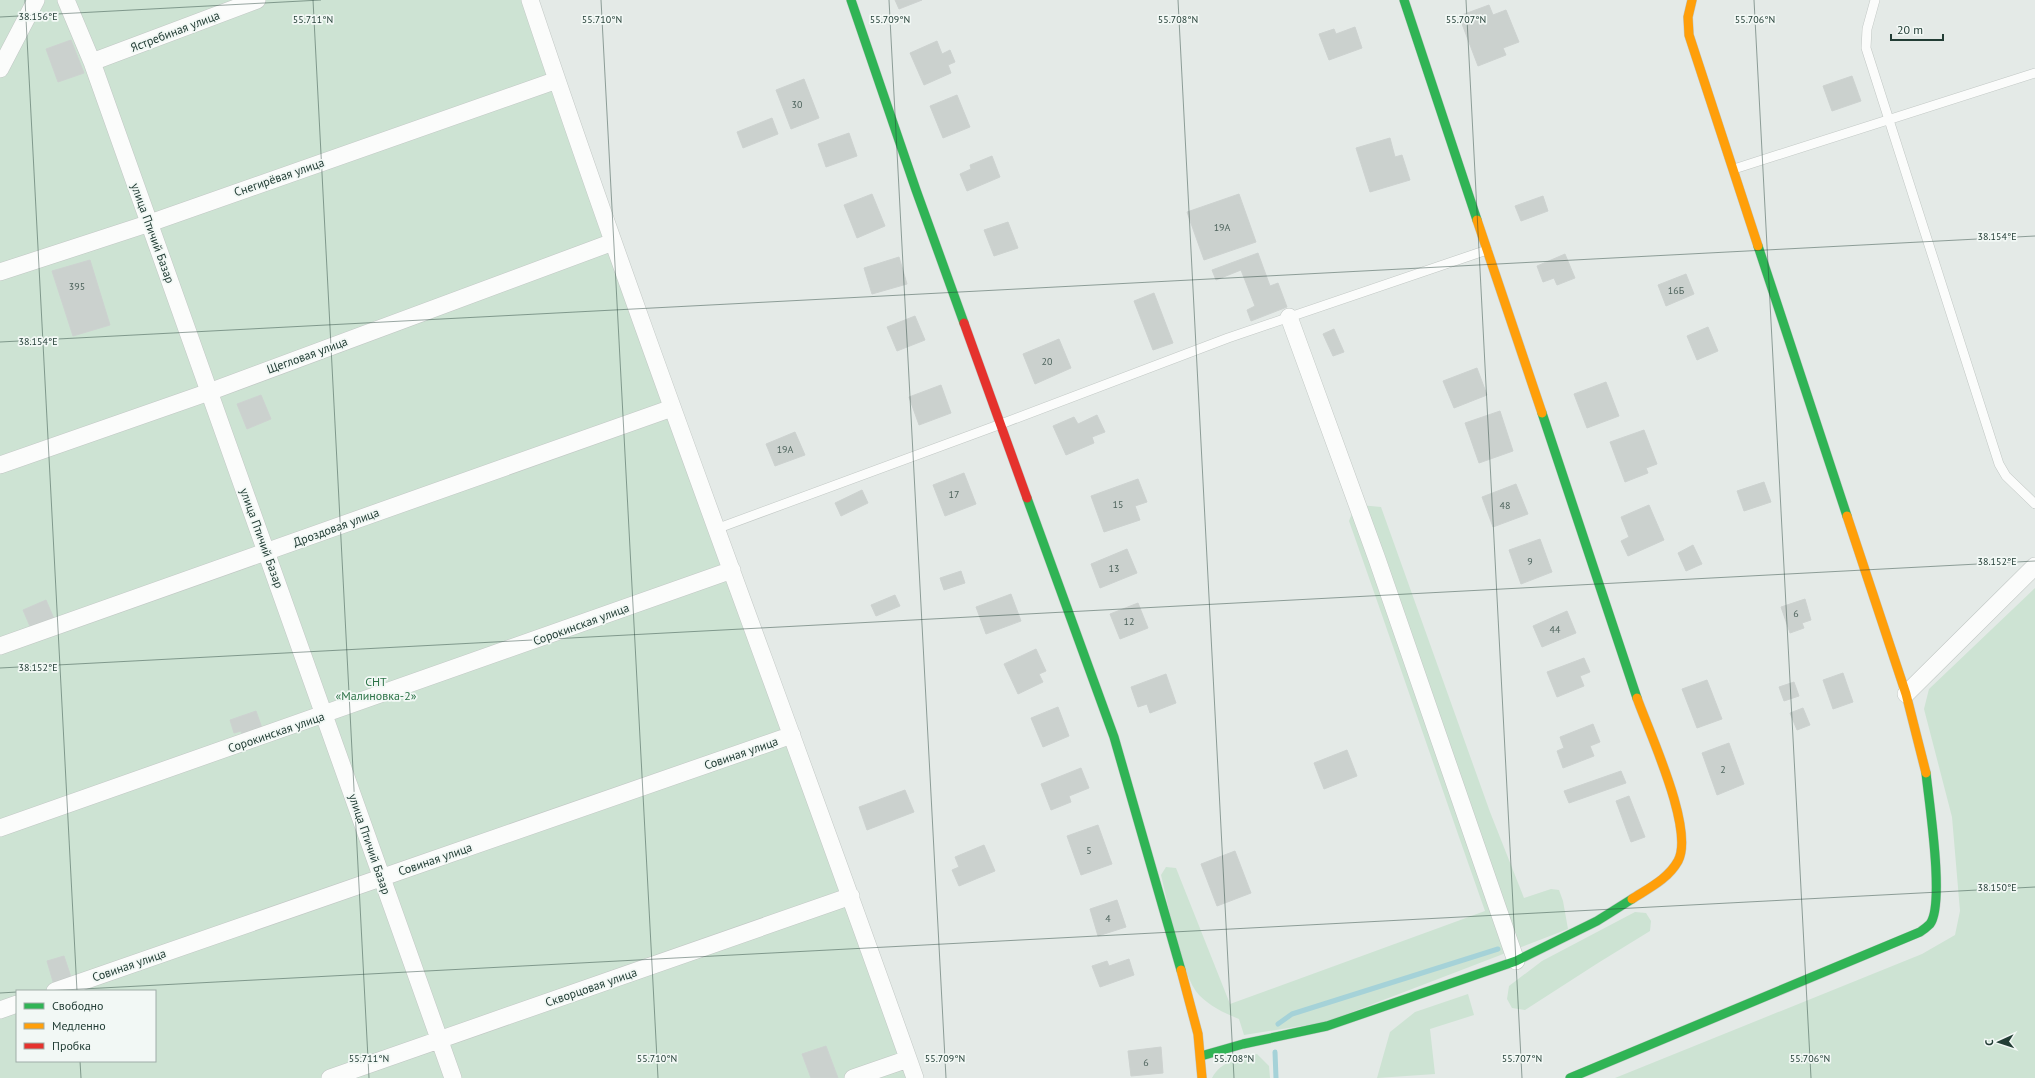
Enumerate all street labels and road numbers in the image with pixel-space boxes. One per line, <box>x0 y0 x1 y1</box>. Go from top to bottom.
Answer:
street label: Ястребиная улица <box>128 7 222 55</box>
street label: Снегирёвая улица <box>232 155 326 199</box>
street label: улица Птичий Базар <box>128 181 178 285</box>
street label: Щегловая улица <box>265 333 350 377</box>
street label: улица Птичий Базар <box>237 486 287 590</box>
street label: Дроздовая улица <box>291 504 381 550</box>
street label: Сорокинская улица <box>531 600 631 648</box>
street label: Сорокинская улица <box>226 708 326 756</box>
street label: Совиная улица <box>702 733 780 773</box>
street label: улица Птичий Базар <box>346 792 394 896</box>
street label: Совиная улица <box>396 839 474 879</box>
street label: Совиная улица <box>90 945 168 985</box>
street label: Скворцовая улица <box>543 964 639 1010</box>

